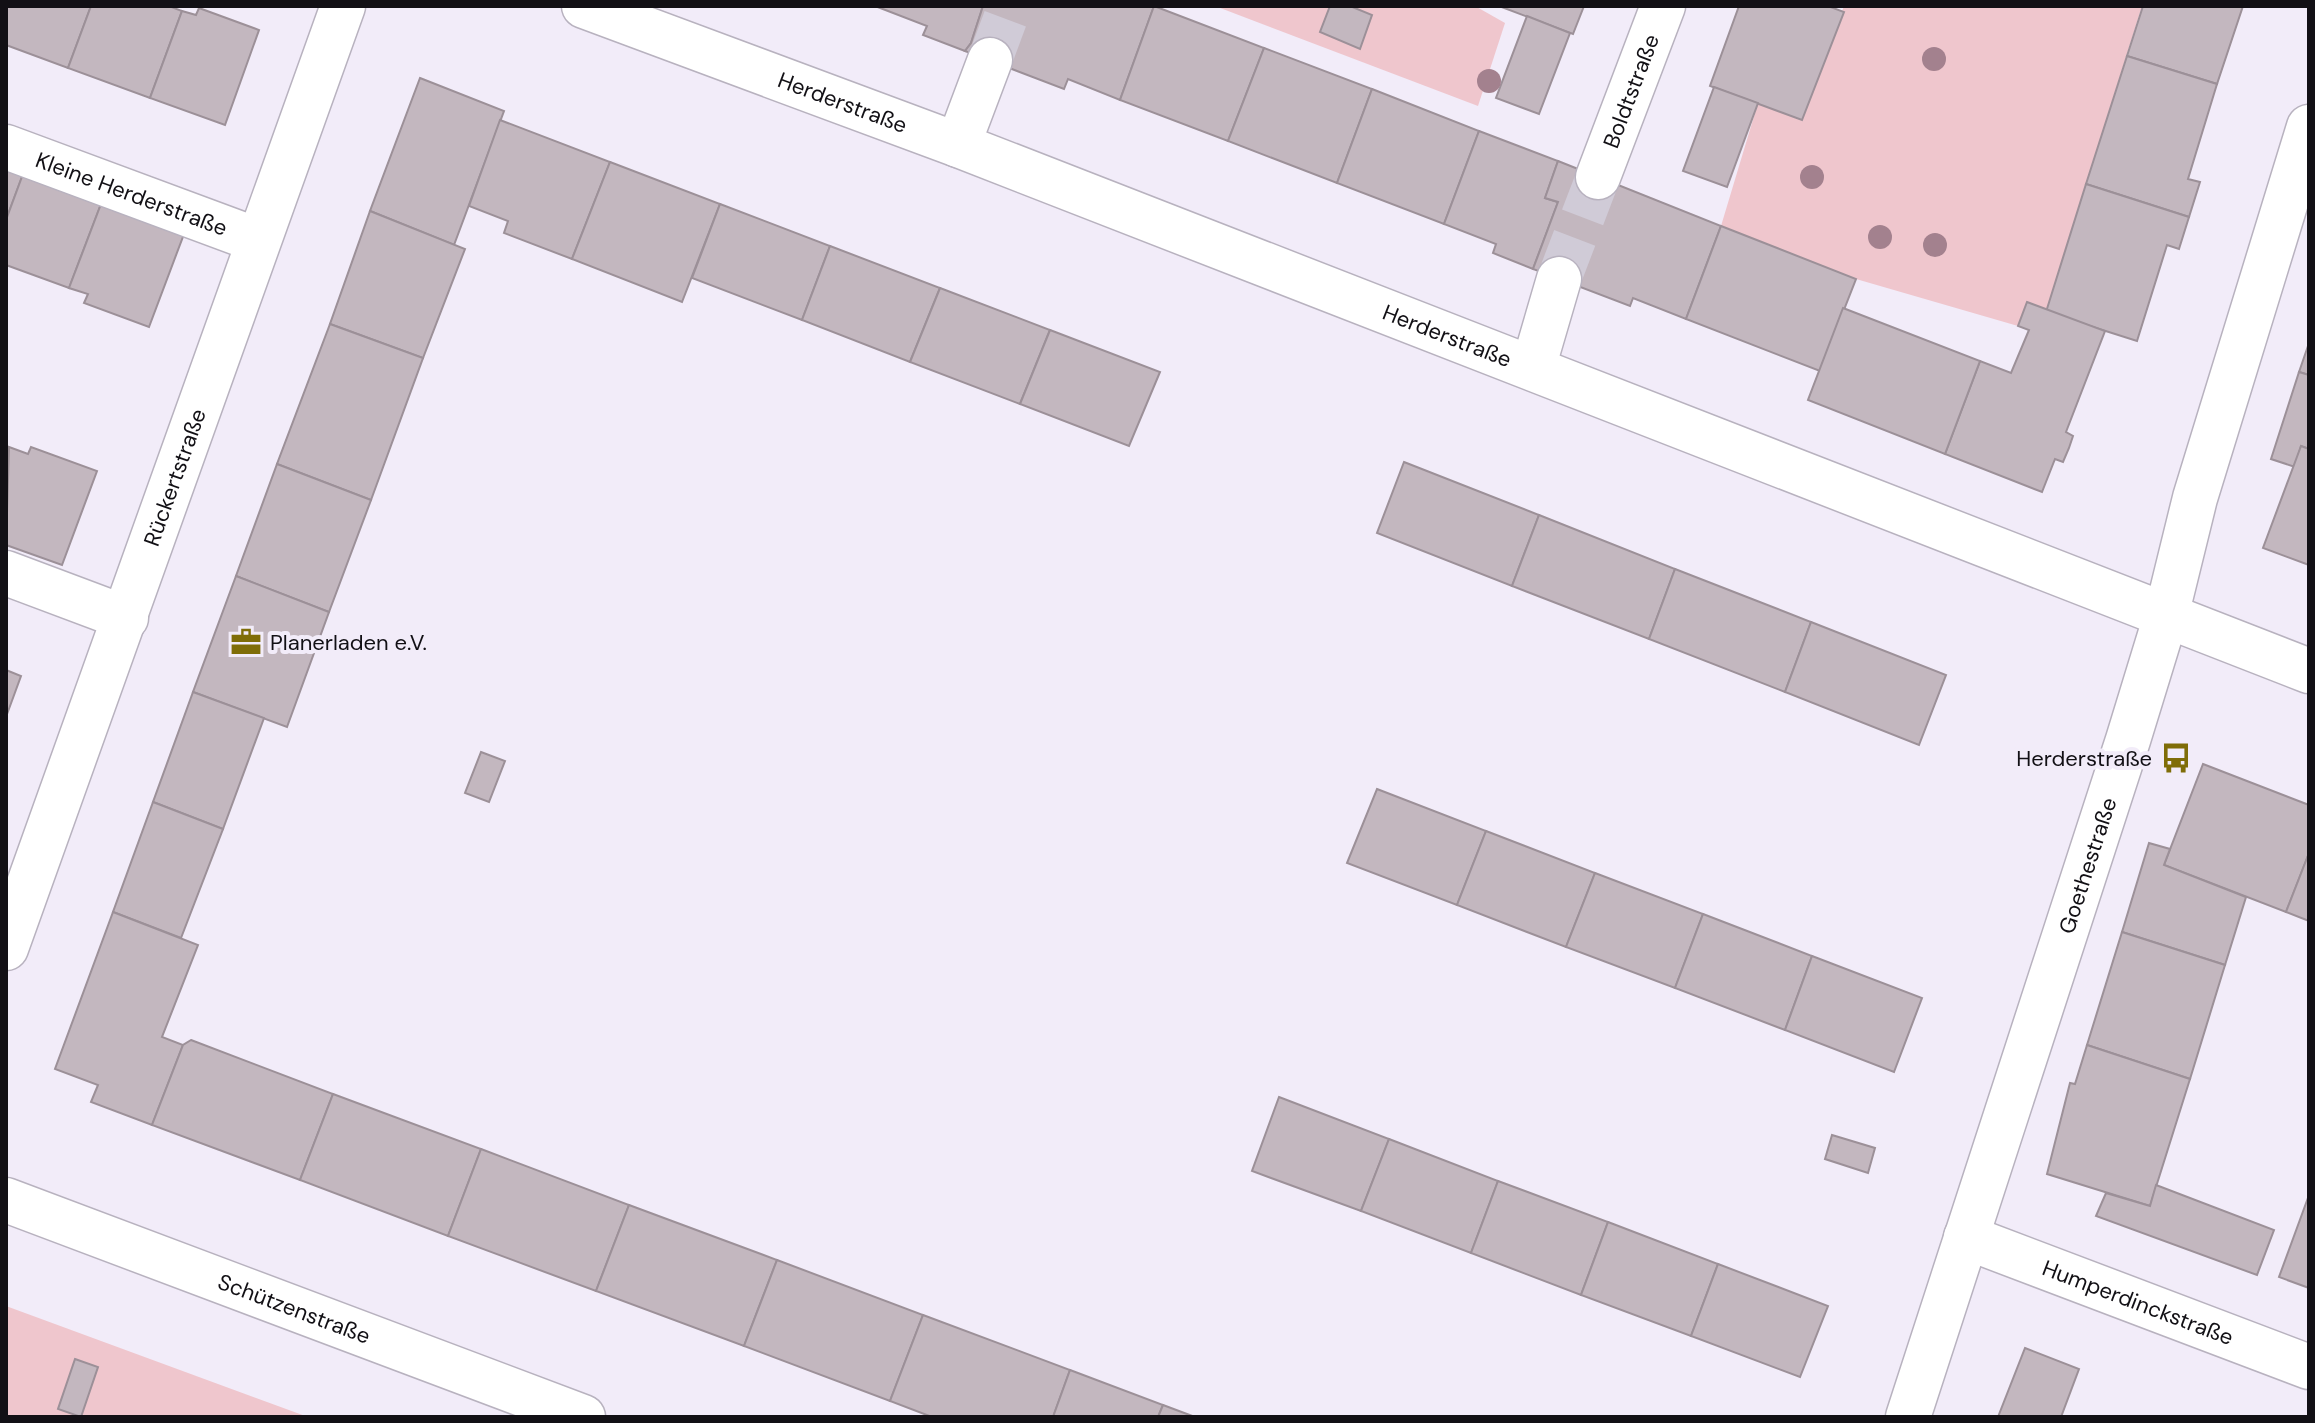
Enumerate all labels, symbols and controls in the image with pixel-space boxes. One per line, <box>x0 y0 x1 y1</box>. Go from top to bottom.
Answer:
street label: Boldtstraße <box>1596 30 1666 152</box>
street label: Herderstraße <box>774 65 911 140</box>
street label: Kleine Herderstraße <box>32 145 231 243</box>
street label: Herderstraße <box>1379 298 1516 374</box>
street label: Rückertstraße <box>137 405 213 550</box>
office icon: Planerladen e.V. <box>229 625 263 659</box>
place label: Planerladen e.V. <box>270 628 427 657</box>
bus stop icon: Herderstraße <box>2159 741 2193 775</box>
place label: Herderstraße <box>2016 744 2152 773</box>
street label: Goethestraße <box>2052 794 2123 937</box>
street label: Humperdinckstraße <box>2038 1253 2237 1352</box>
street label: Schützenstraße <box>214 1267 374 1351</box>

